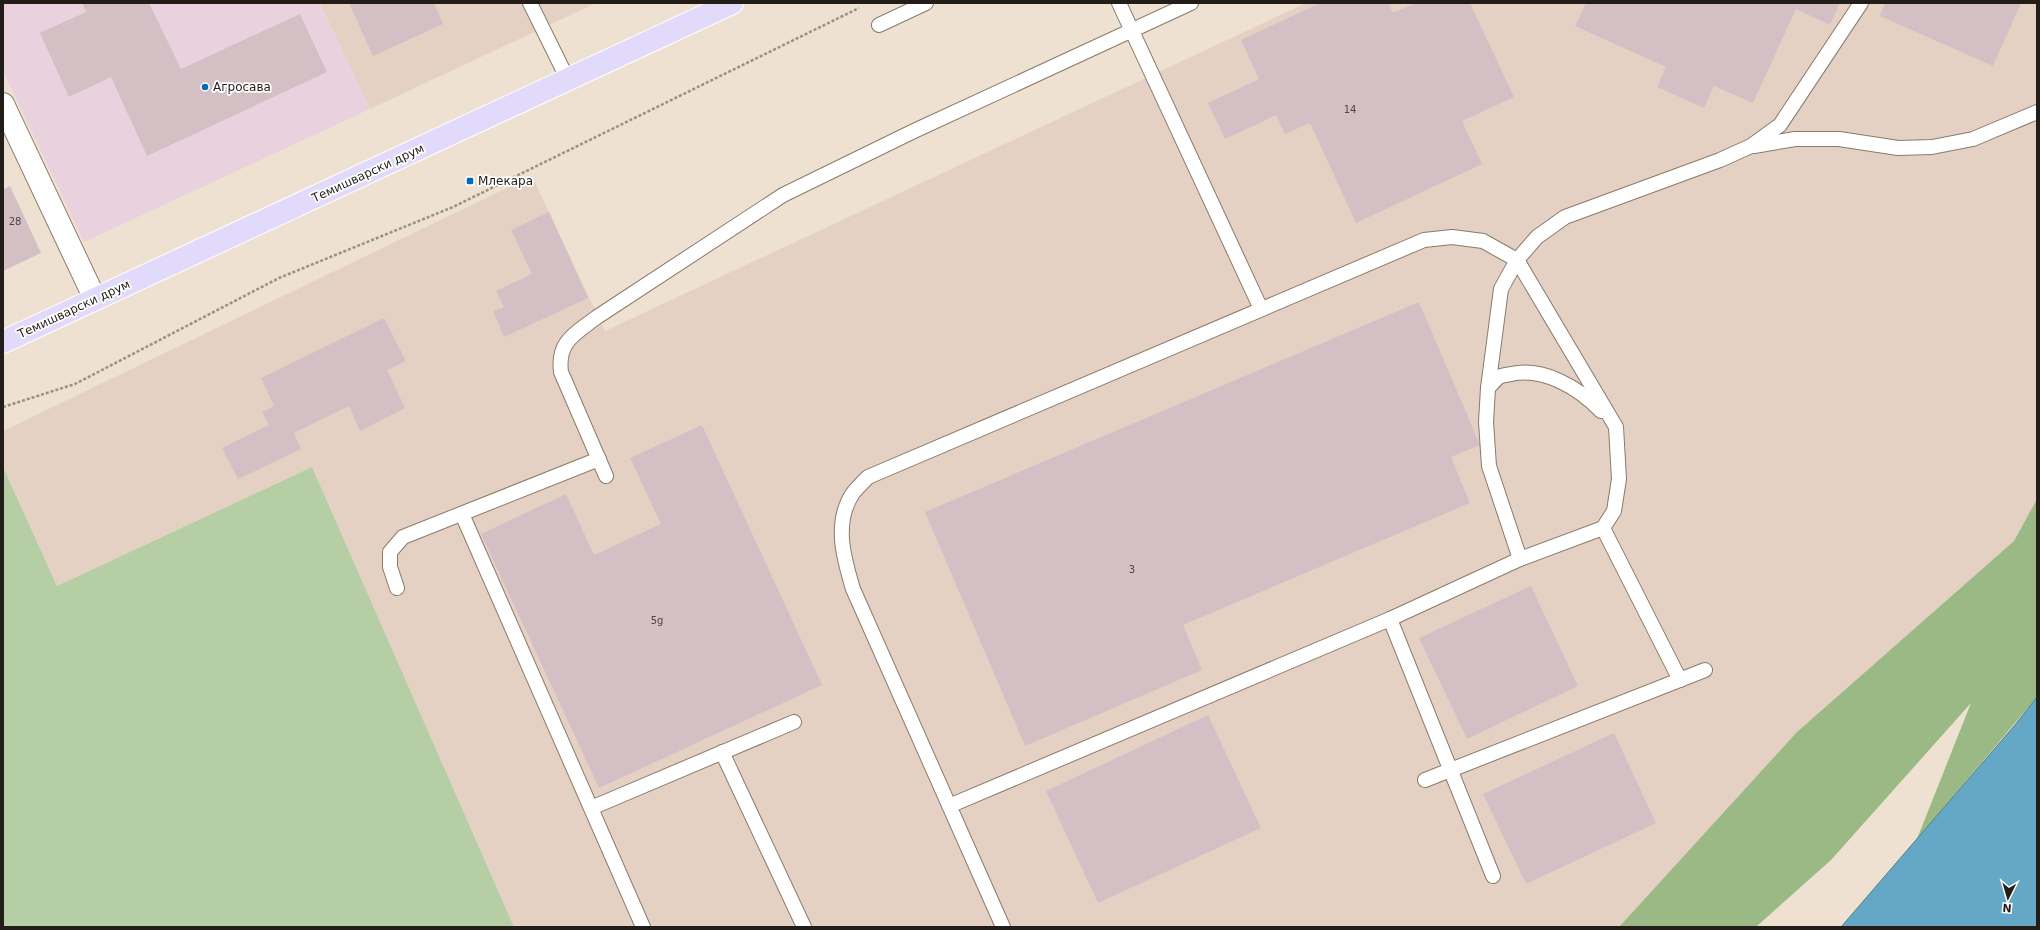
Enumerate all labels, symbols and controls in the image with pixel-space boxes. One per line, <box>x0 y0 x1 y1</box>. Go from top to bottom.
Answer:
place label: Агросава <box>213 80 271 94</box>
marker: Агросава <box>200 82 210 92</box>
house number: 14 <box>1344 104 1356 115</box>
street label: Темишварски друм <box>309 141 426 206</box>
place label: Млекара <box>478 174 533 188</box>
marker: Млекара <box>465 176 475 186</box>
house number: 28 <box>9 216 21 227</box>
street label: Темишварски друм <box>15 277 132 342</box>
house number: 3 <box>1129 564 1135 575</box>
house number: 5g <box>651 615 663 626</box>
north arrow <box>1988 878 2028 918</box>
text: N <box>2002 901 2012 914</box>

